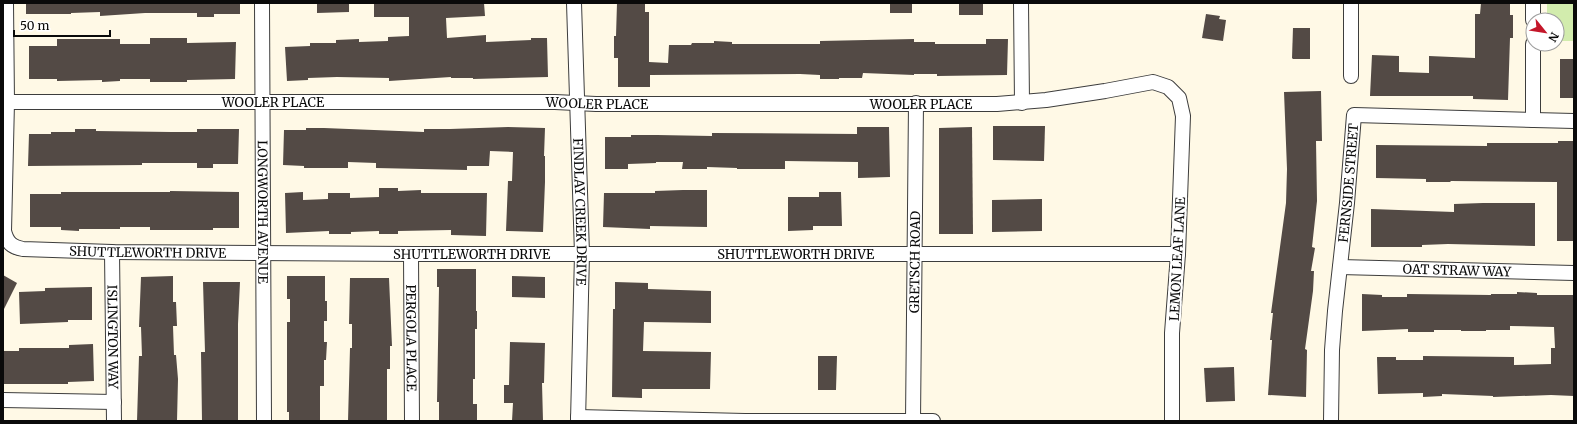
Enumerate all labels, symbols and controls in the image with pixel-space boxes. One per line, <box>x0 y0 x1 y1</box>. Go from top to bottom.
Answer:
scale bar <box>14 12 110 38</box>
north arrow <box>1525 12 1565 52</box>
text: 50 m <box>20 18 49 33</box>
text: N <box>1545 30 1562 45</box>
street label: WOOLER PLACE <box>221 94 325 111</box>
street label: WOOLER PLACE <box>545 94 649 113</box>
street label: WOOLER PLACE <box>869 96 973 113</box>
street label: FERNSIDE STREET <box>1335 123 1362 243</box>
street label: FINDLAY CREEK DRIVE <box>569 138 590 287</box>
street label: LONGWORTH AVENUE <box>254 140 271 285</box>
street label: LEMON LEAF LANE <box>1166 196 1189 321</box>
street label: GRETSCH ROAD <box>906 211 924 313</box>
street label: SHUTTLEWORTH DRIVE <box>69 243 227 262</box>
street label: SHUTTLEWORTH DRIVE <box>393 246 551 263</box>
street label: SHUTTLEWORTH DRIVE <box>717 246 875 263</box>
street label: OAT STRAW WAY <box>1403 261 1512 280</box>
street label: PERGOLA PLACE <box>402 284 420 392</box>
street label: ISLINGTON WAY <box>103 285 122 390</box>

